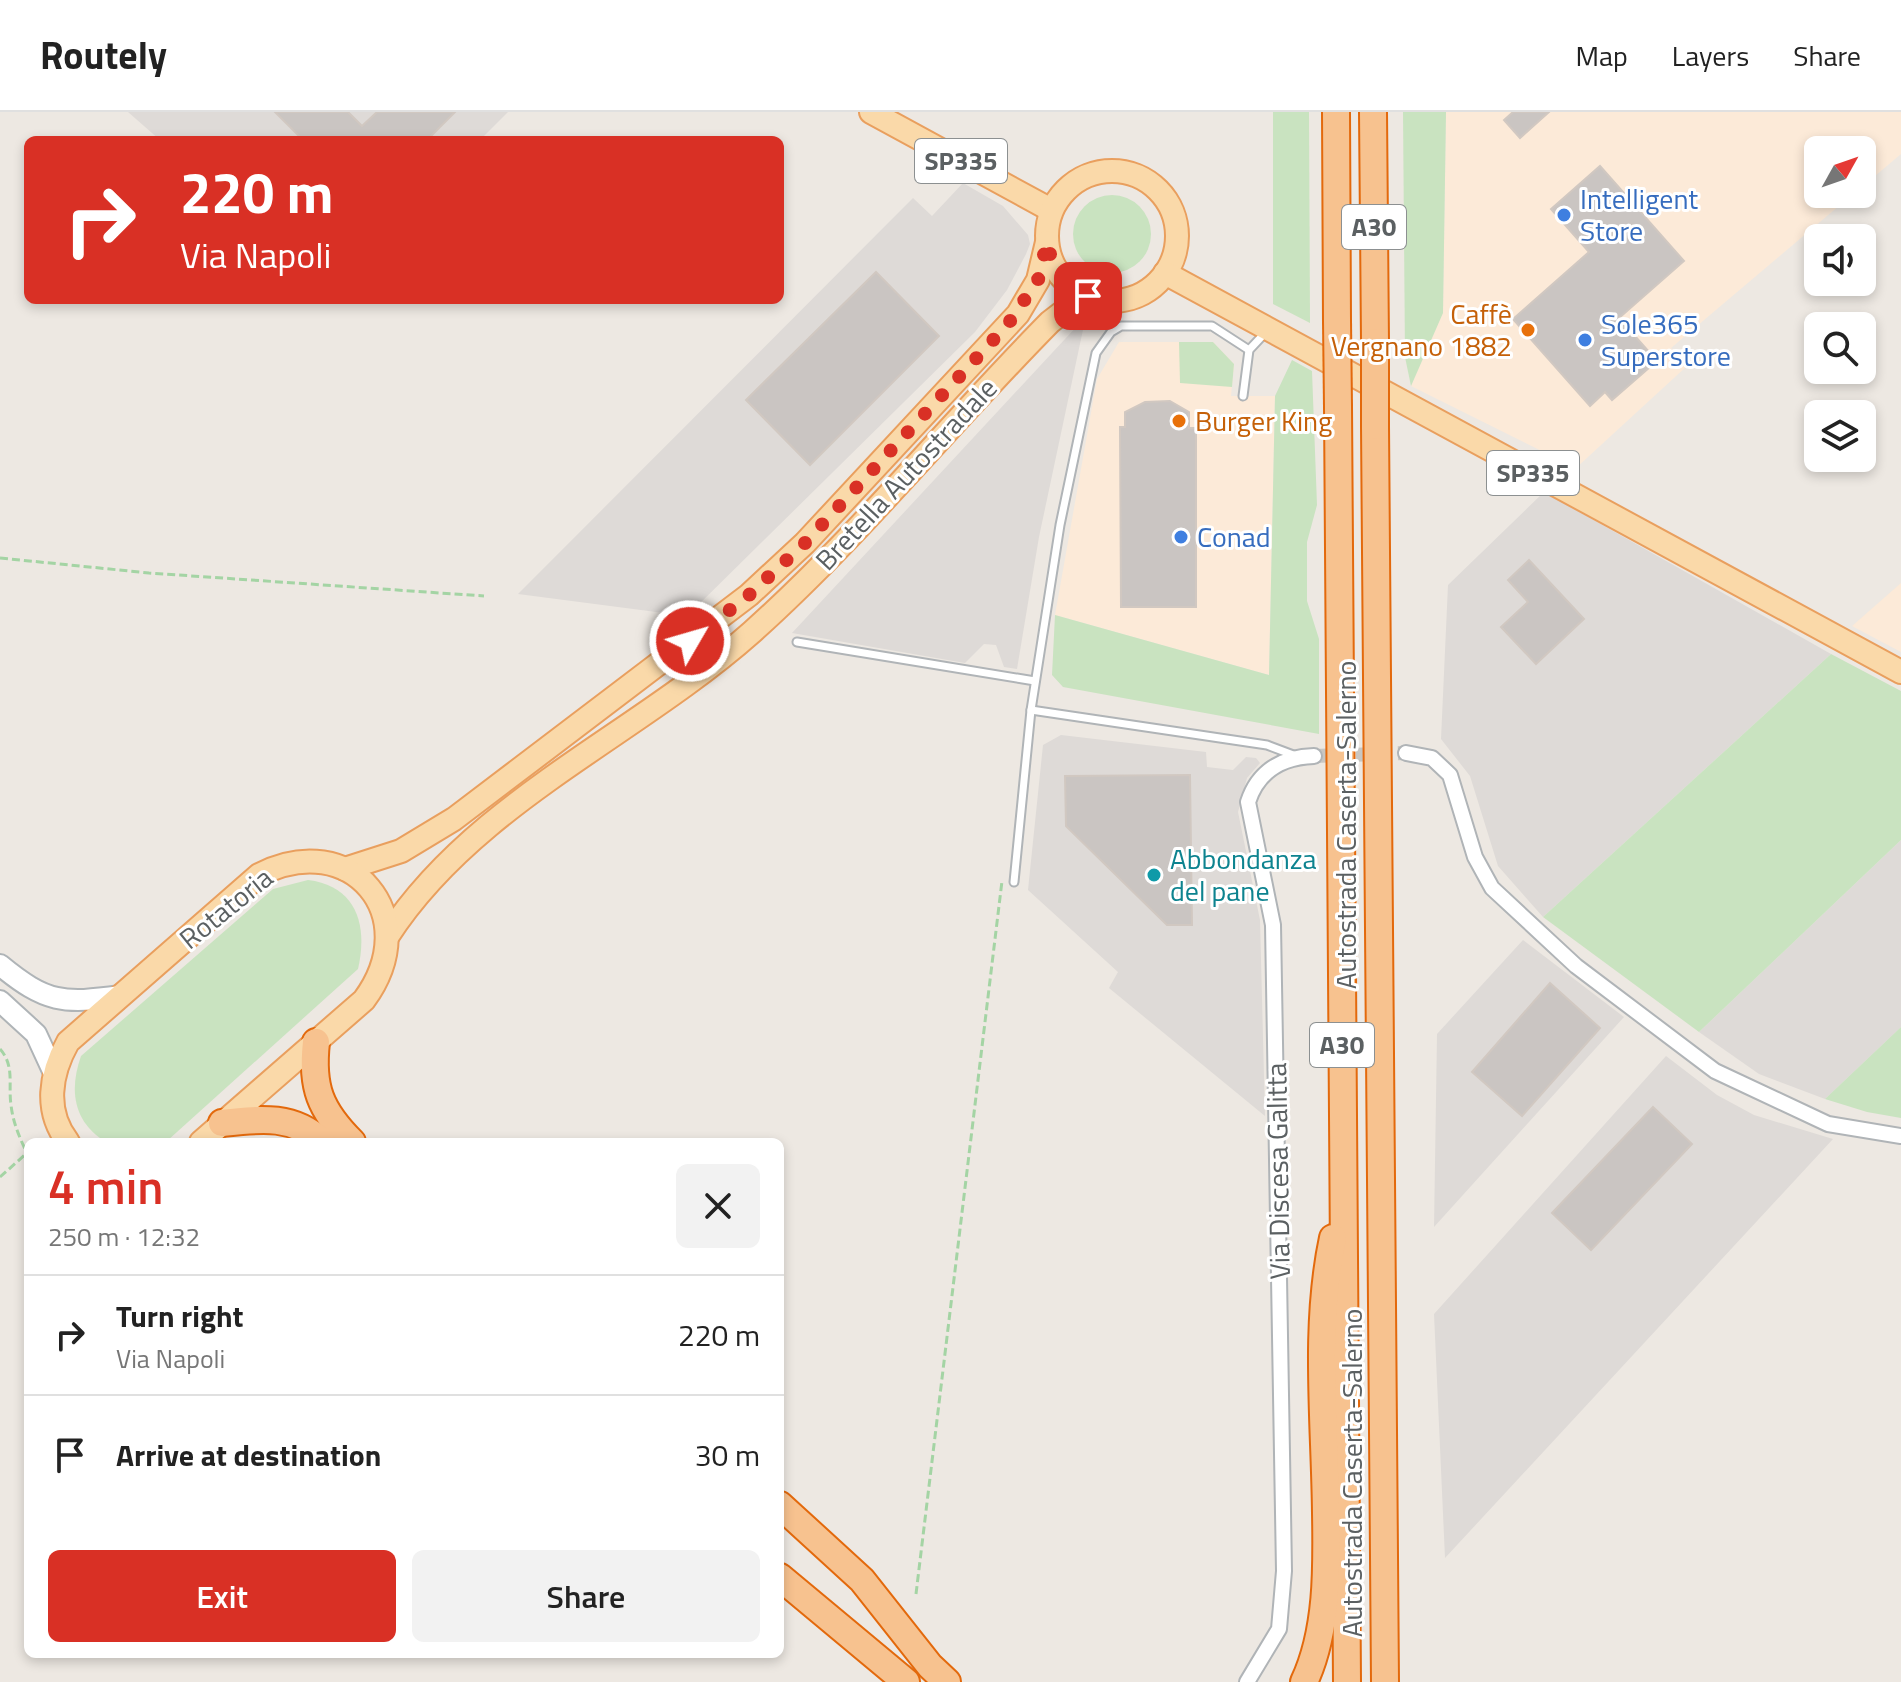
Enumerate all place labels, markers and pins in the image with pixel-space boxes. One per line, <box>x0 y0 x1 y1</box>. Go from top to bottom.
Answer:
place label: Intelligent Store <box>1580 177 1698 252</box>
marker: Intelligent Store <box>1555 206 1573 224</box>
pin <box>1054 262 1122 330</box>
place label: Caffè Vergnano 1882 <box>1331 292 1512 367</box>
place label: Sole365 Superstore <box>1601 302 1731 377</box>
marker: Caffè Vergnano 1882 <box>1519 321 1537 339</box>
marker: Sole365 Superstore <box>1576 331 1594 349</box>
place label: Burger King <box>1195 399 1332 442</box>
marker: Burger King <box>1170 412 1188 430</box>
place label: Conad <box>1197 515 1271 558</box>
marker: Conad <box>1172 528 1190 546</box>
place label: Abbondanza del pane <box>1170 837 1317 912</box>
marker: Abbondanza del pane <box>1145 866 1163 884</box>

